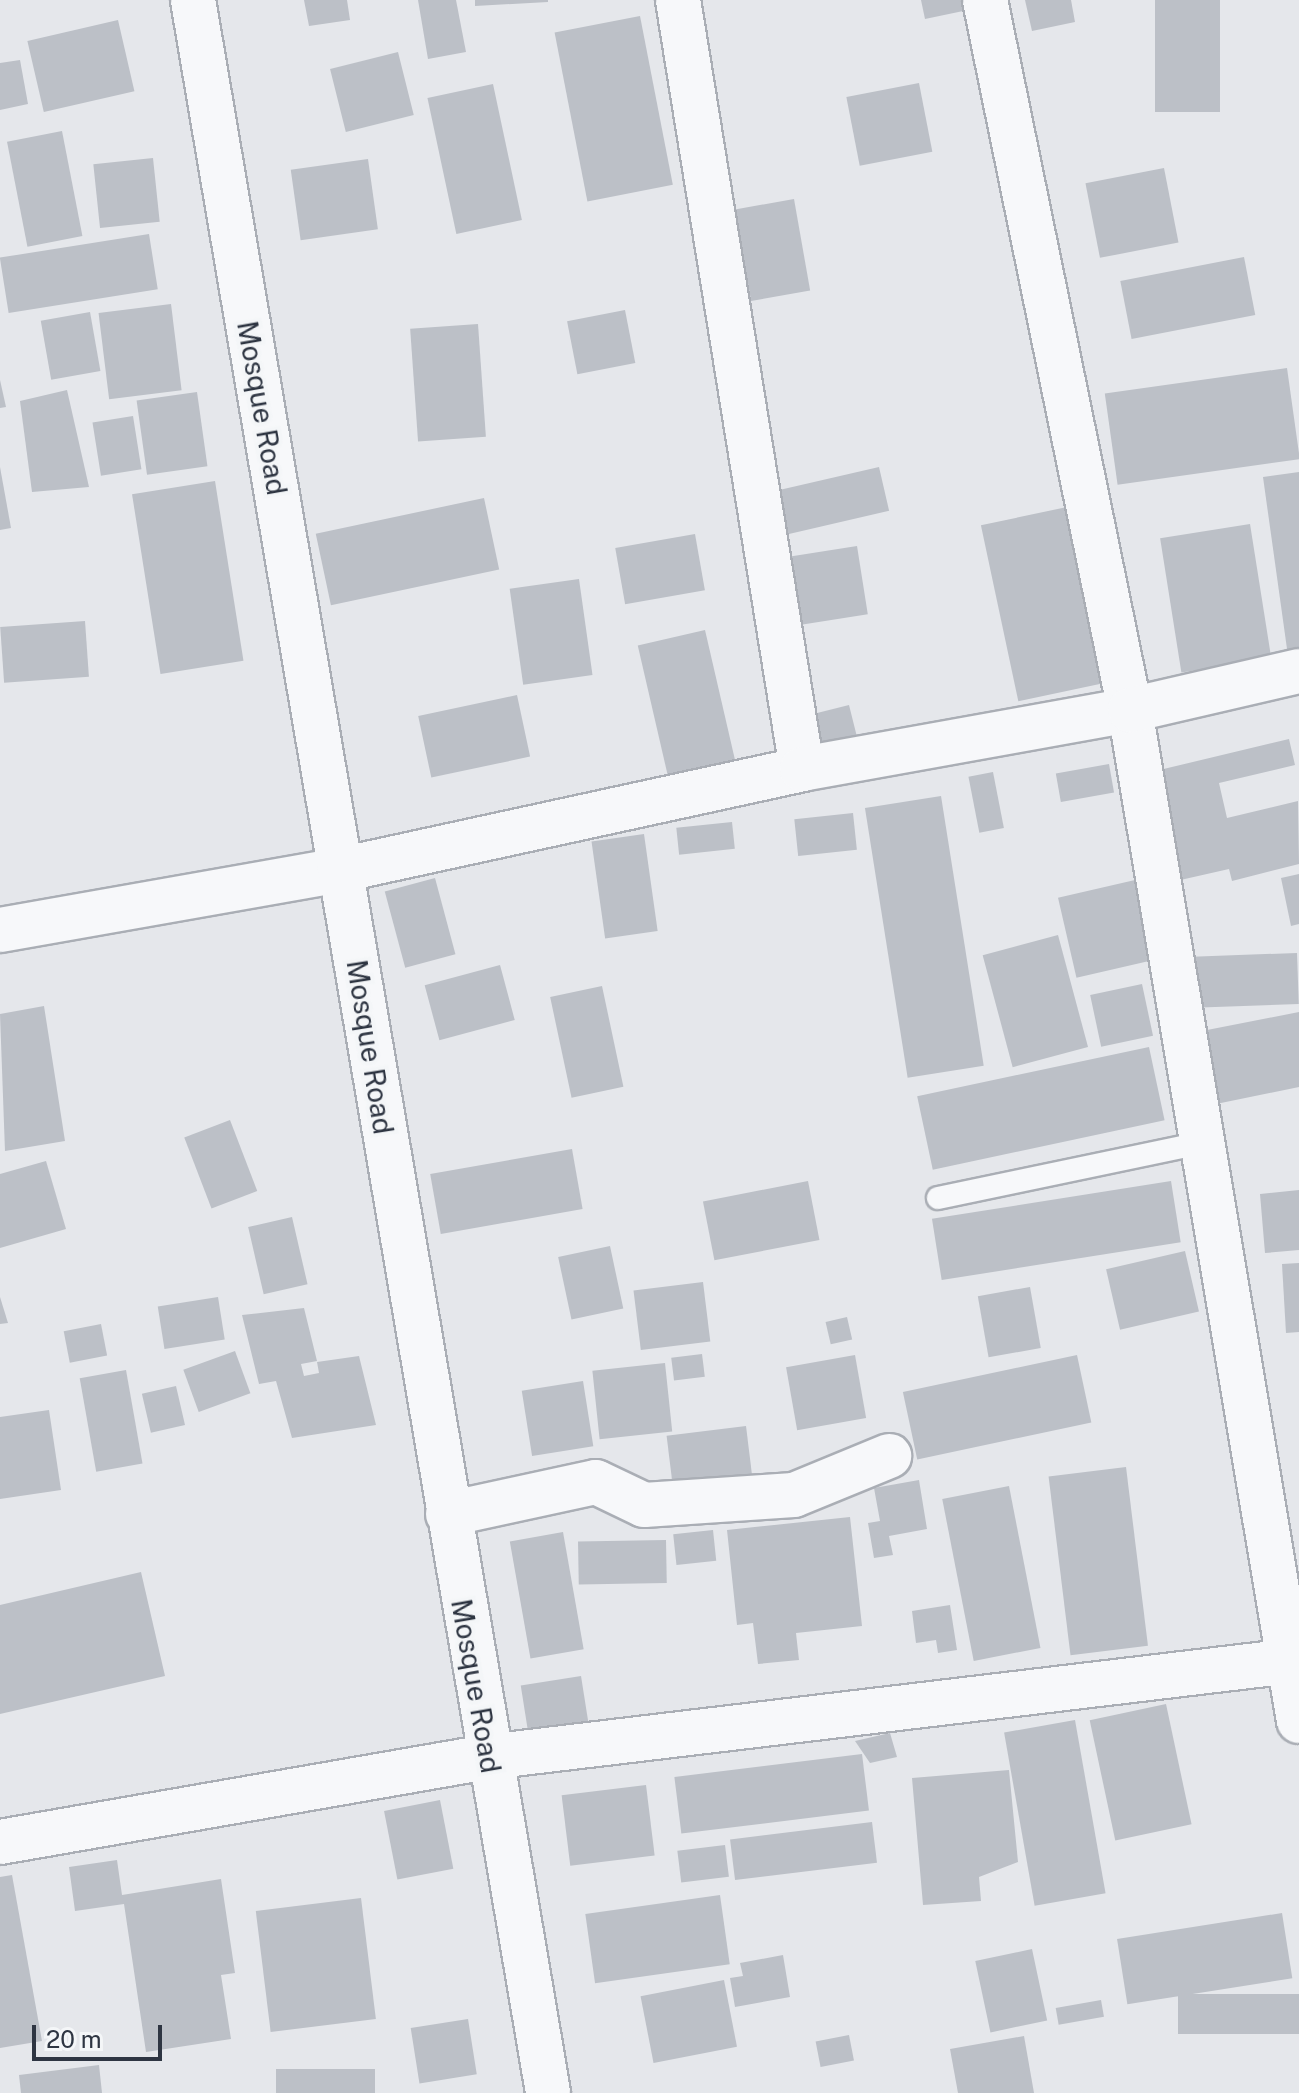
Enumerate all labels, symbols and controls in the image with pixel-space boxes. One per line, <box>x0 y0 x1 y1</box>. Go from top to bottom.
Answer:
street label: Mosque Road <box>230 318 294 498</box>
street label: Mosque Road <box>340 957 400 1137</box>
street label: Mosque Road <box>444 1596 508 1776</box>
scale bar <box>36 2009 166 2059</box>
text: 20 m <box>46 2025 102 2053</box>

